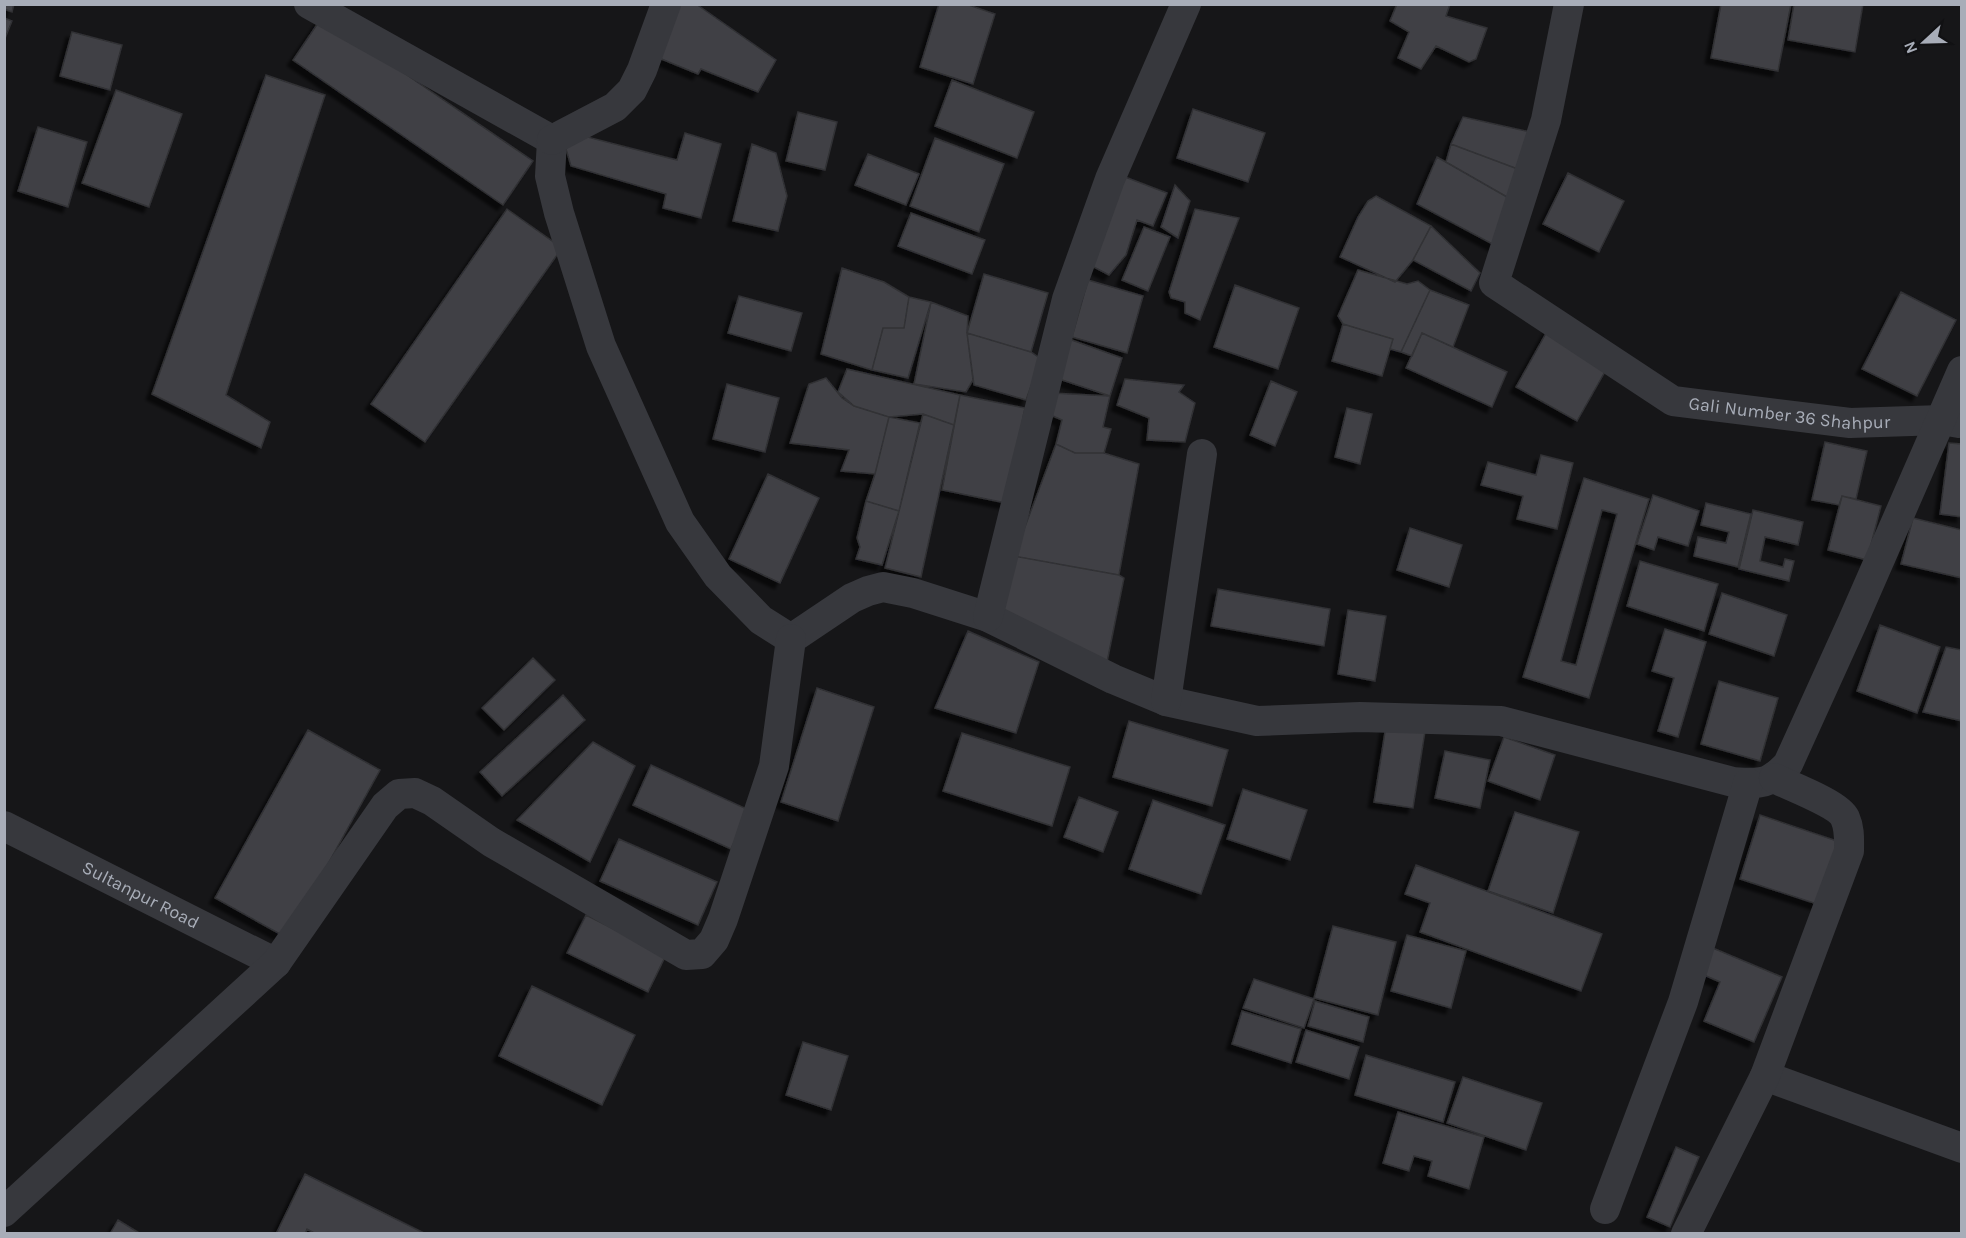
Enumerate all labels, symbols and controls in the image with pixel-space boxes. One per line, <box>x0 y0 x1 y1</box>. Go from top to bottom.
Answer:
north arrow <box>1894 12 1954 72</box>
text: N <box>1900 39 1922 56</box>
street label: Gali Number 36 Shahpur <box>1687 392 1891 434</box>
street label: Sultanpur Road <box>78 856 203 933</box>

